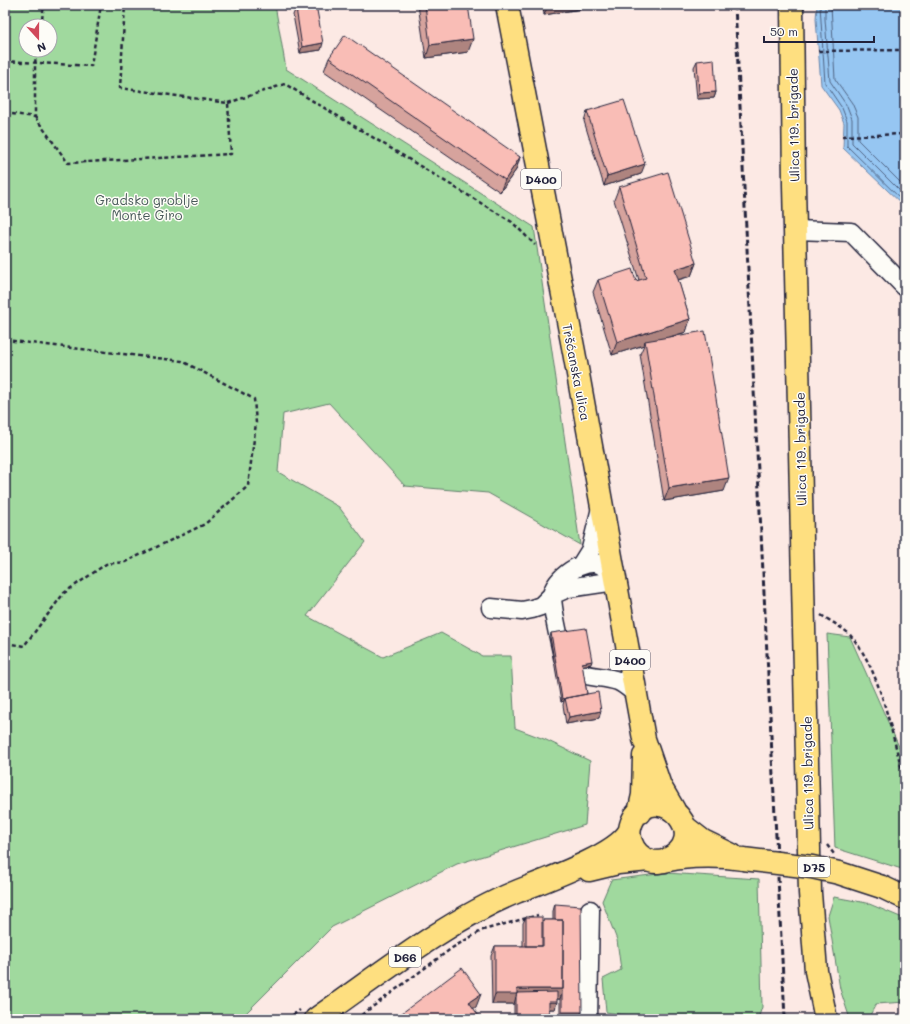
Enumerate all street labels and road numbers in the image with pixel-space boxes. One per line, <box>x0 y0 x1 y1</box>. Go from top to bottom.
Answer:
street label: Ulica 119. brigade <box>784 68 802 182</box>
road number: D400 <box>521 169 561 189</box>
street label: Tršćanska ulica <box>559 322 595 422</box>
street label: Ulica 119. brigade <box>791 392 809 506</box>
road number: D400 <box>610 650 650 670</box>
street label: Ulica 119. brigade <box>798 716 816 830</box>
road number: D75 <box>798 857 830 877</box>
road number: D66 <box>389 947 421 967</box>

